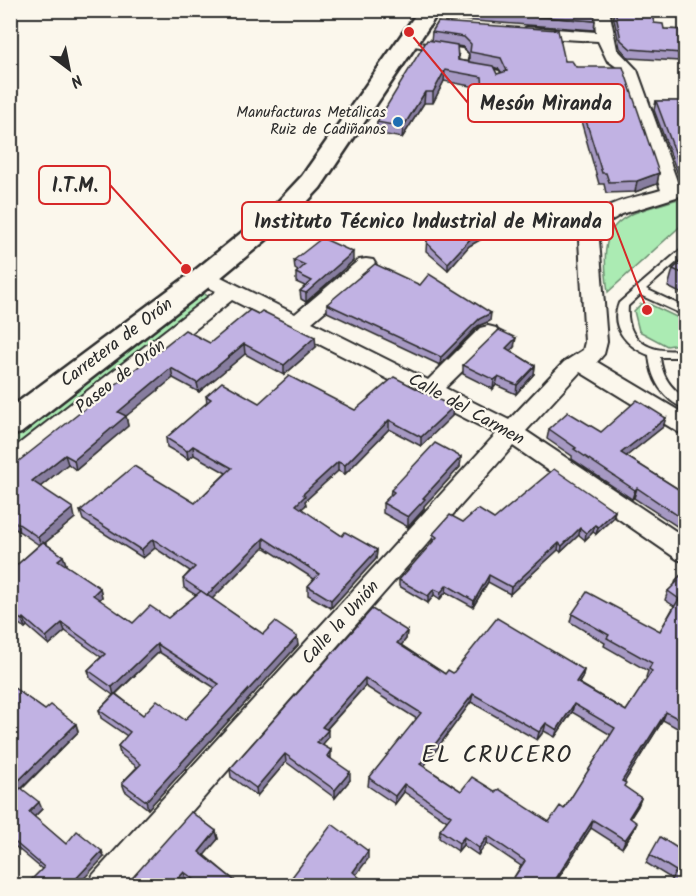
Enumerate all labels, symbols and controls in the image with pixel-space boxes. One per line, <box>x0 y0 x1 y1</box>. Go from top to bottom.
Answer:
north arrow <box>39 39 99 99</box>
text: N <box>65 67 87 94</box>
callout: Mesón Miranda <box>468 84 624 122</box>
text: Mesón Miranda <box>480 89 612 121</box>
place label: Manufacturas Metálicas Ruiz de Cadiñanos <box>236 101 387 142</box>
marker: Manufacturas Metálicas Ruiz de Cadiñanos <box>391 115 405 129</box>
callout: I.T.M. <box>39 166 110 204</box>
text: I.T.M. <box>52 171 98 203</box>
callout: Instituto Técnico Industrial de Miranda <box>242 202 613 240</box>
text: Instituto Técnico Industrial de Miranda <box>254 207 602 239</box>
street label: Carretera de Orón <box>54 291 180 395</box>
street label: Paseo de Orón <box>69 332 173 422</box>
street label: Calle del Carmen <box>402 366 530 454</box>
street label: Calle la Unión <box>295 574 387 672</box>
district label: EL CRUCERO <box>421 736 573 775</box>

